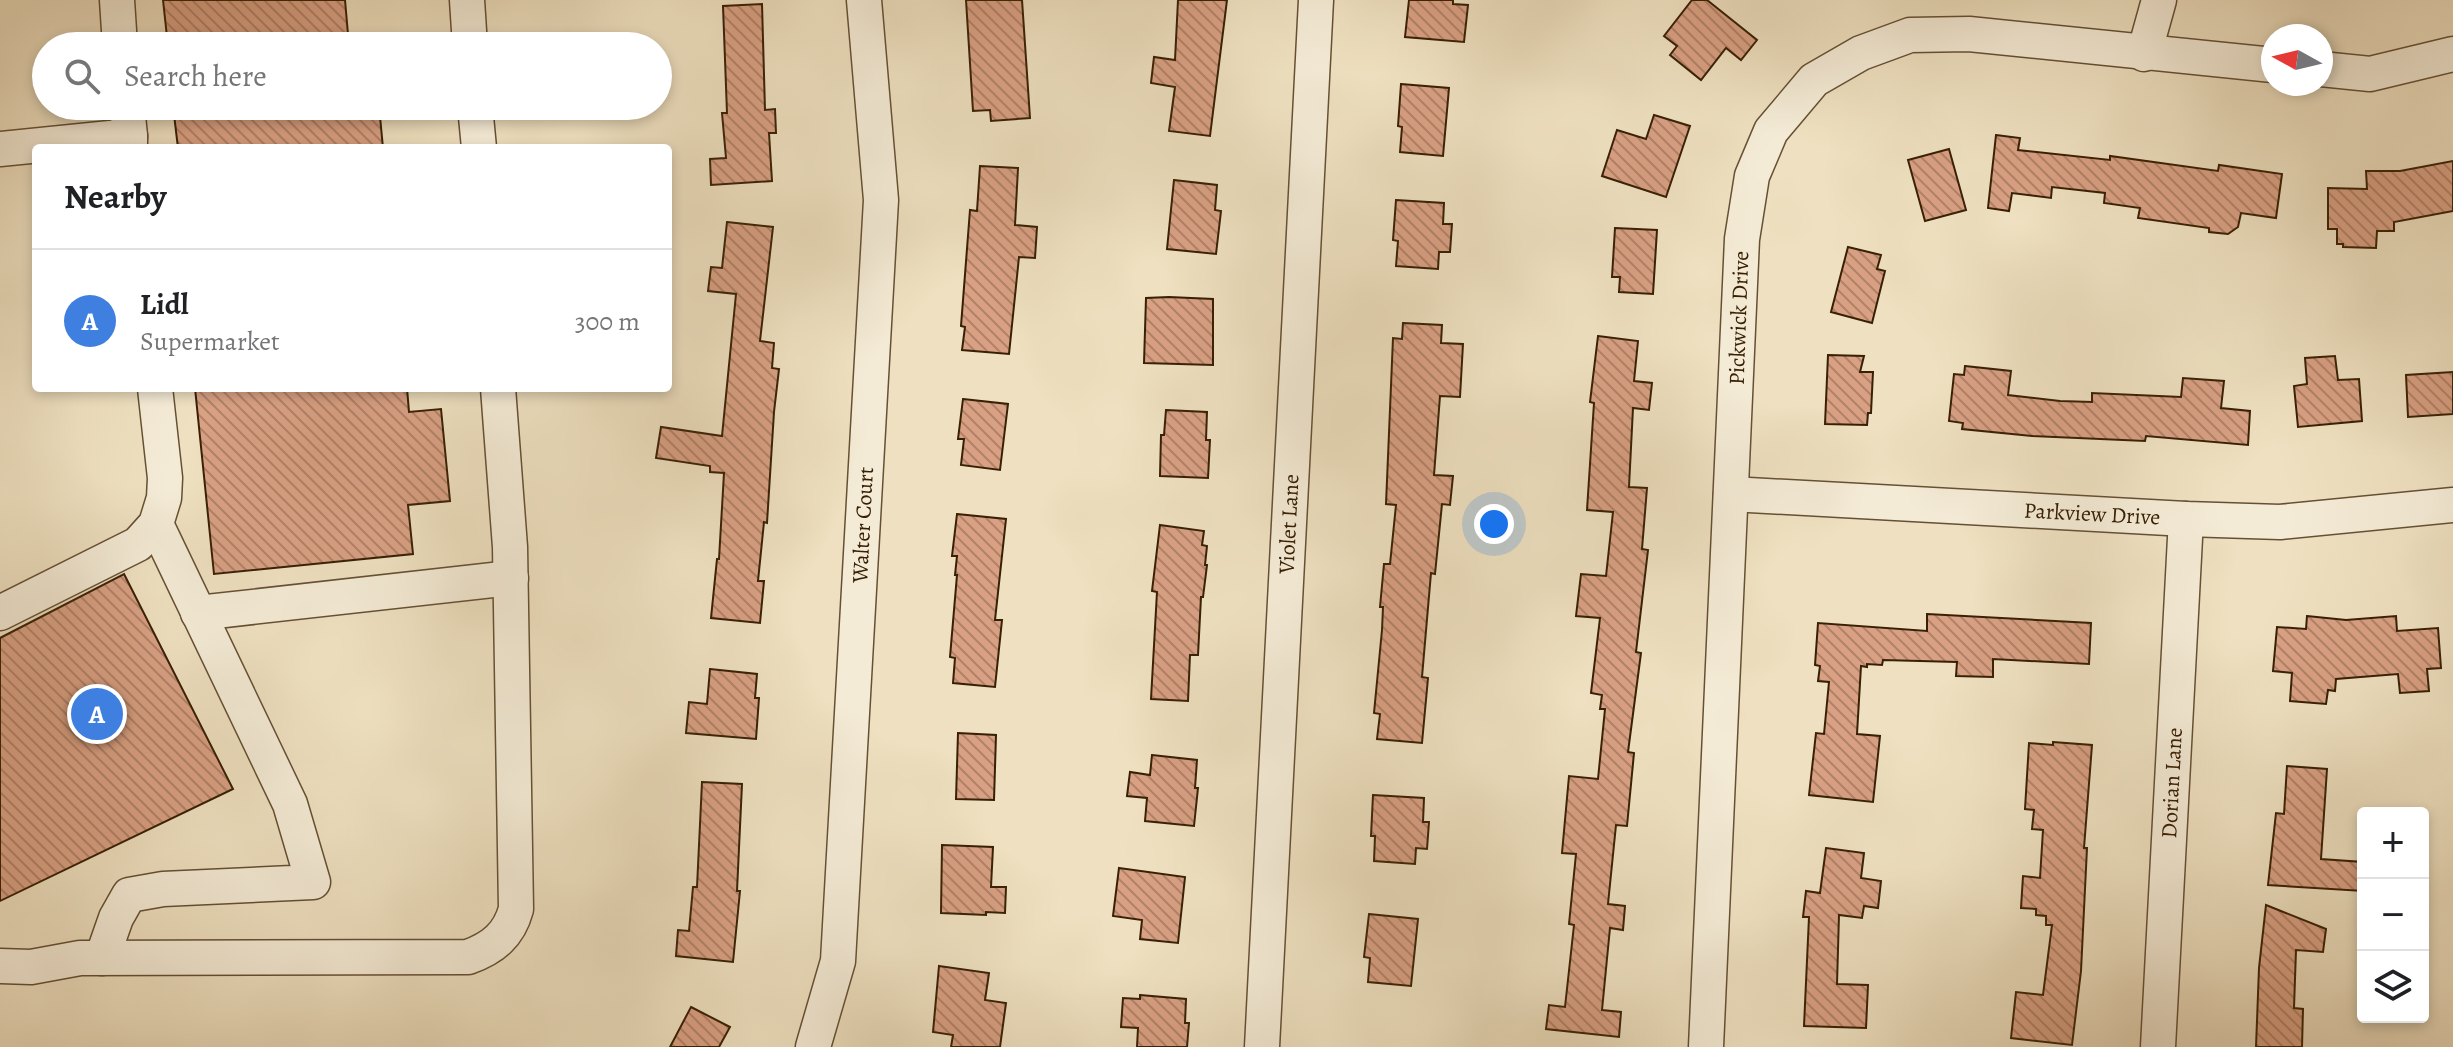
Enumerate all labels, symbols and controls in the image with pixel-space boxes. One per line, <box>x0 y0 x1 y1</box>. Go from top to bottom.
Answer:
north arrow <box>2261 24 2333 96</box>
search box <box>32 32 672 120</box>
icon: search <box>60 54 104 98</box>
text: Search here <box>124 56 267 96</box>
text: Nearby <box>64 173 167 220</box>
street label: Pickwick Drive <box>1722 250 1756 386</box>
text: Lidl <box>140 284 189 324</box>
text: A <box>82 304 98 339</box>
text: 300 m <box>575 304 640 339</box>
text: Supermarket <box>140 324 280 359</box>
street label: Walter Court <box>845 466 881 585</box>
street label: Violet Lane <box>1271 473 1307 576</box>
street label: Parkview Drive <box>2023 495 2161 533</box>
your location <box>1474 504 1514 544</box>
pin: A <box>71 684 123 744</box>
street label: Dorian Lane <box>2154 727 2190 839</box>
map controls <box>2357 807 2429 1023</box>
button: + <box>2357 807 2429 879</box>
button: − <box>2357 879 2429 951</box>
button: layers <box>2357 951 2429 1023</box>

